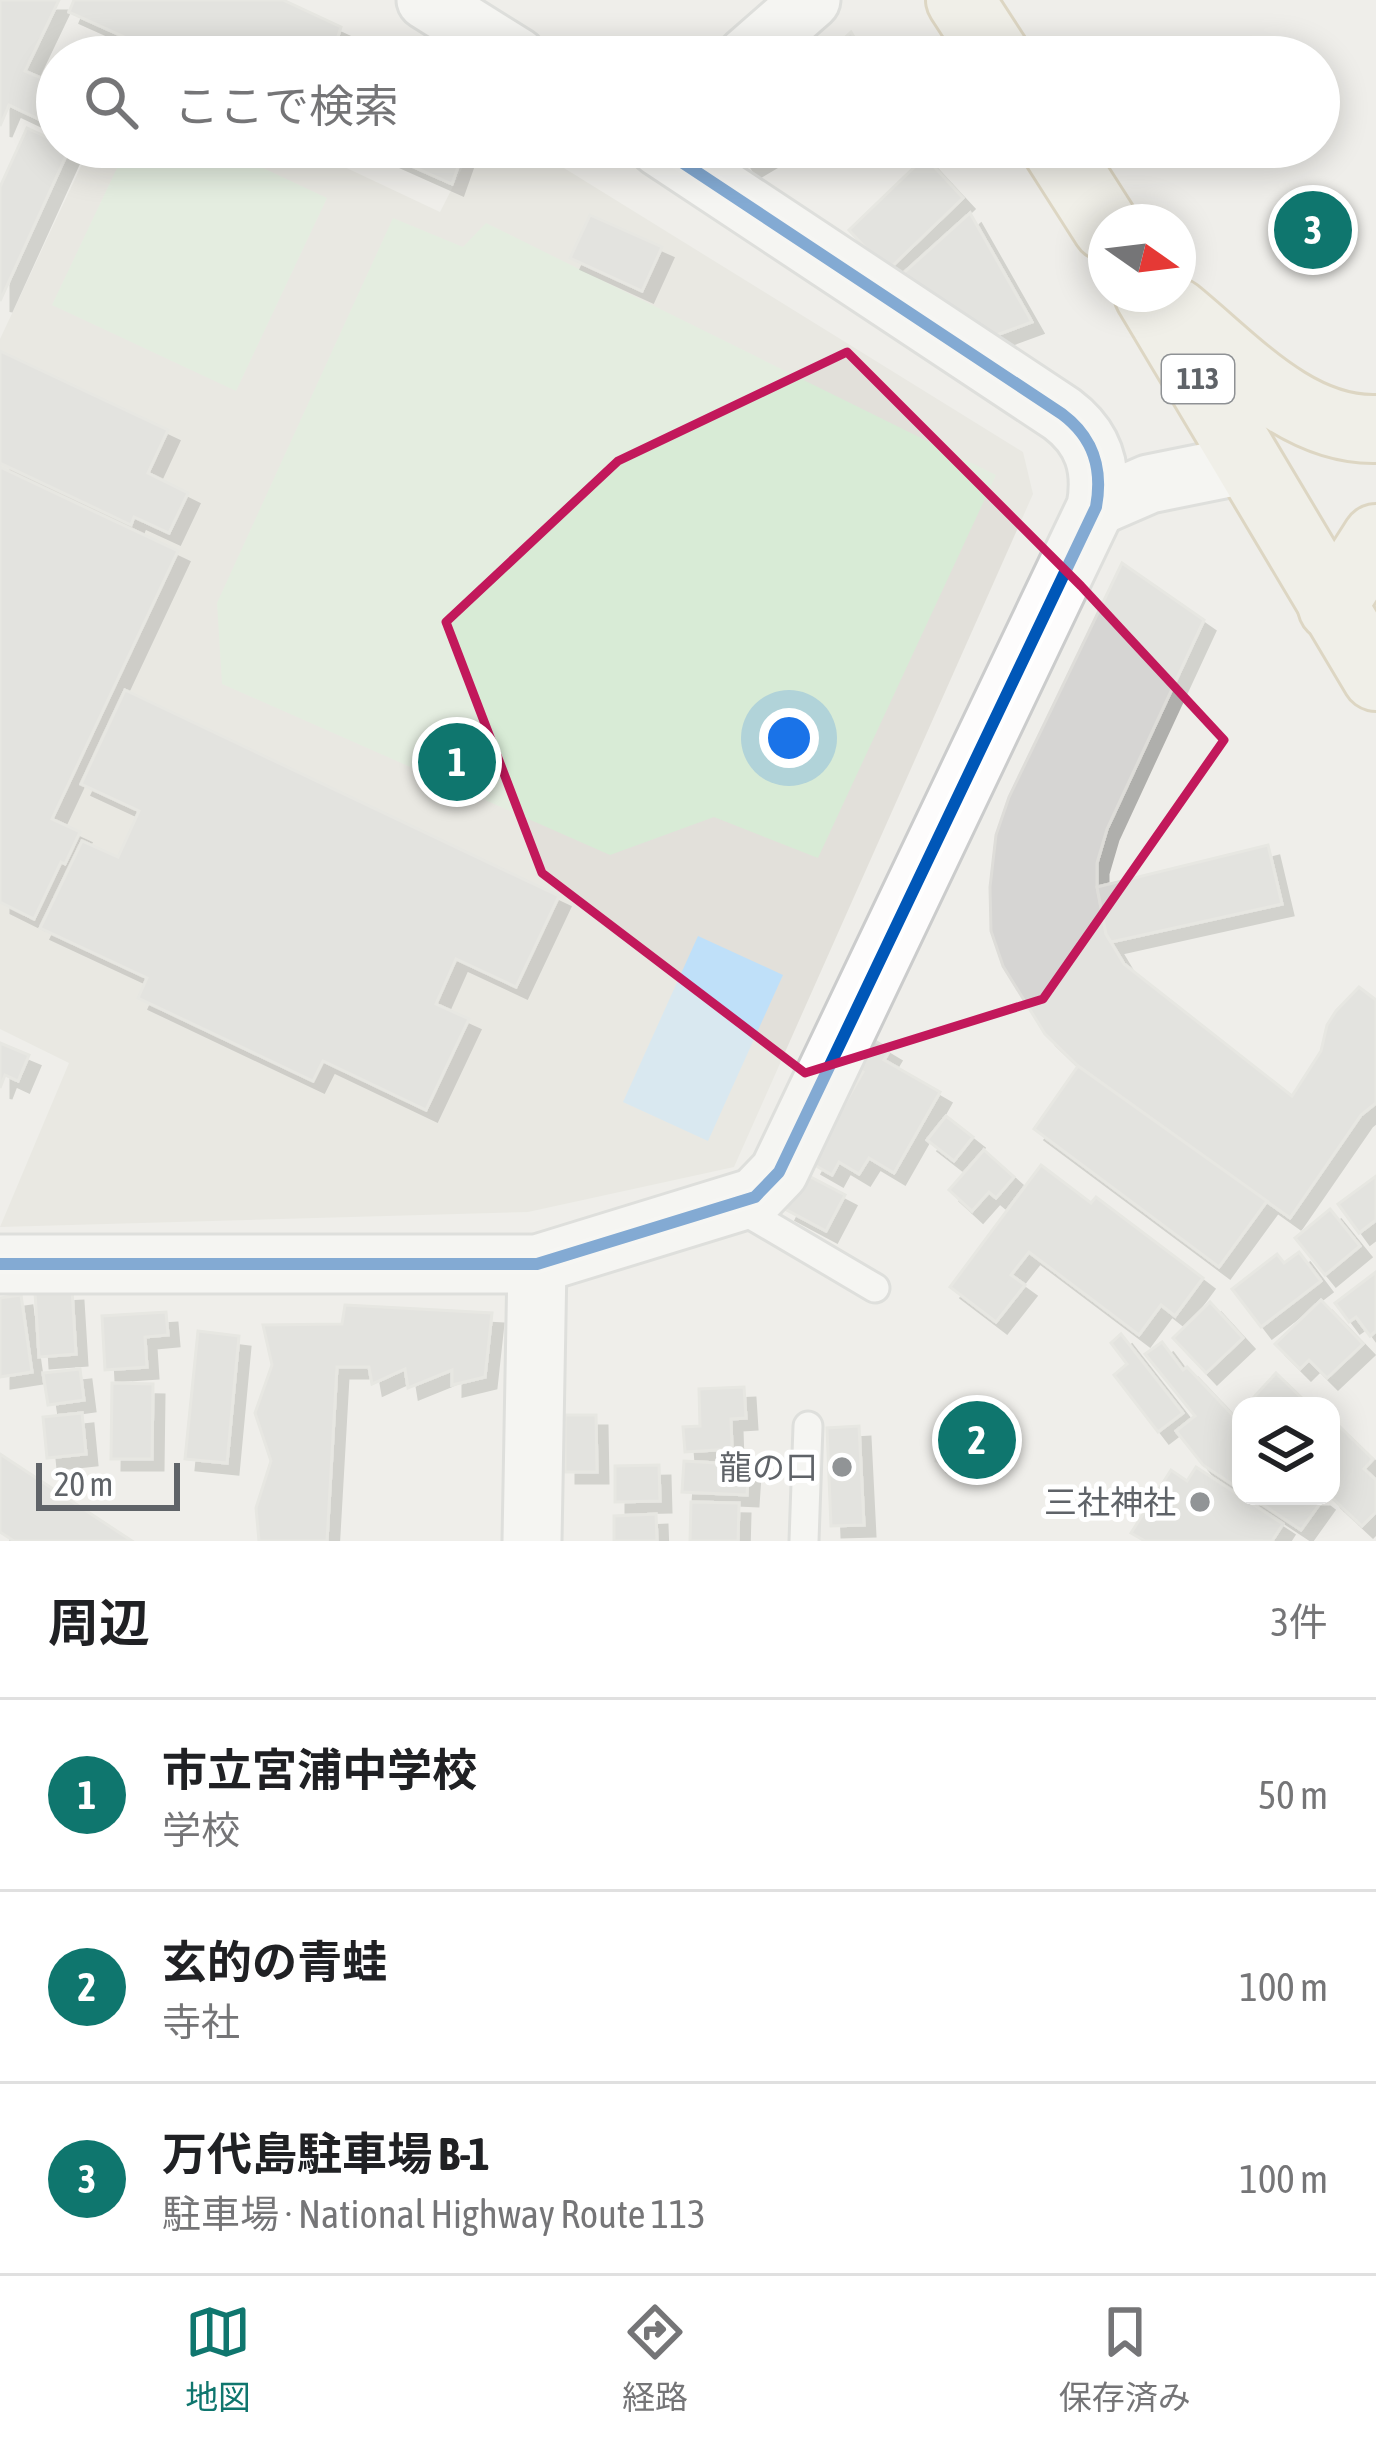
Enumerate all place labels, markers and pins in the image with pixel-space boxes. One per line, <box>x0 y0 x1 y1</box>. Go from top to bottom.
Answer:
pin: 3 <box>1274 185 1352 275</box>
pin: 1 <box>418 717 496 807</box>
pin: 2 <box>938 1395 1016 1485</box>
place label: 龍の口 <box>719 1448 818 1486</box>
marker: 龍の口 <box>829 1454 855 1480</box>
place label: 三社神社 <box>1044 1483 1176 1521</box>
marker: 三社神社 <box>1187 1489 1213 1515</box>

